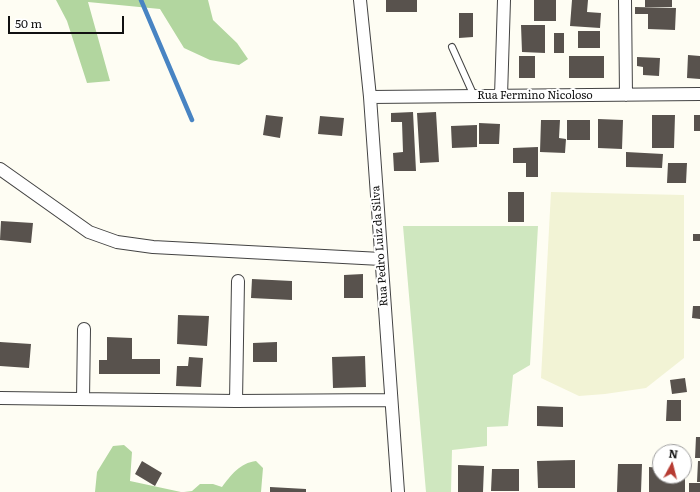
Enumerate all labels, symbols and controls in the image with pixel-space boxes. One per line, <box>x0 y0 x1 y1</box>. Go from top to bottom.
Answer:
scale bar <box>10 8 126 34</box>
text: 50 m <box>15 14 42 32</box>
street label: Rua Fermino Nicoloso <box>477 89 593 103</box>
street label: Rua Pedro Luiz da Silva <box>369 185 391 307</box>
north arrow <box>652 444 692 484</box>
text: N <box>668 445 679 462</box>

